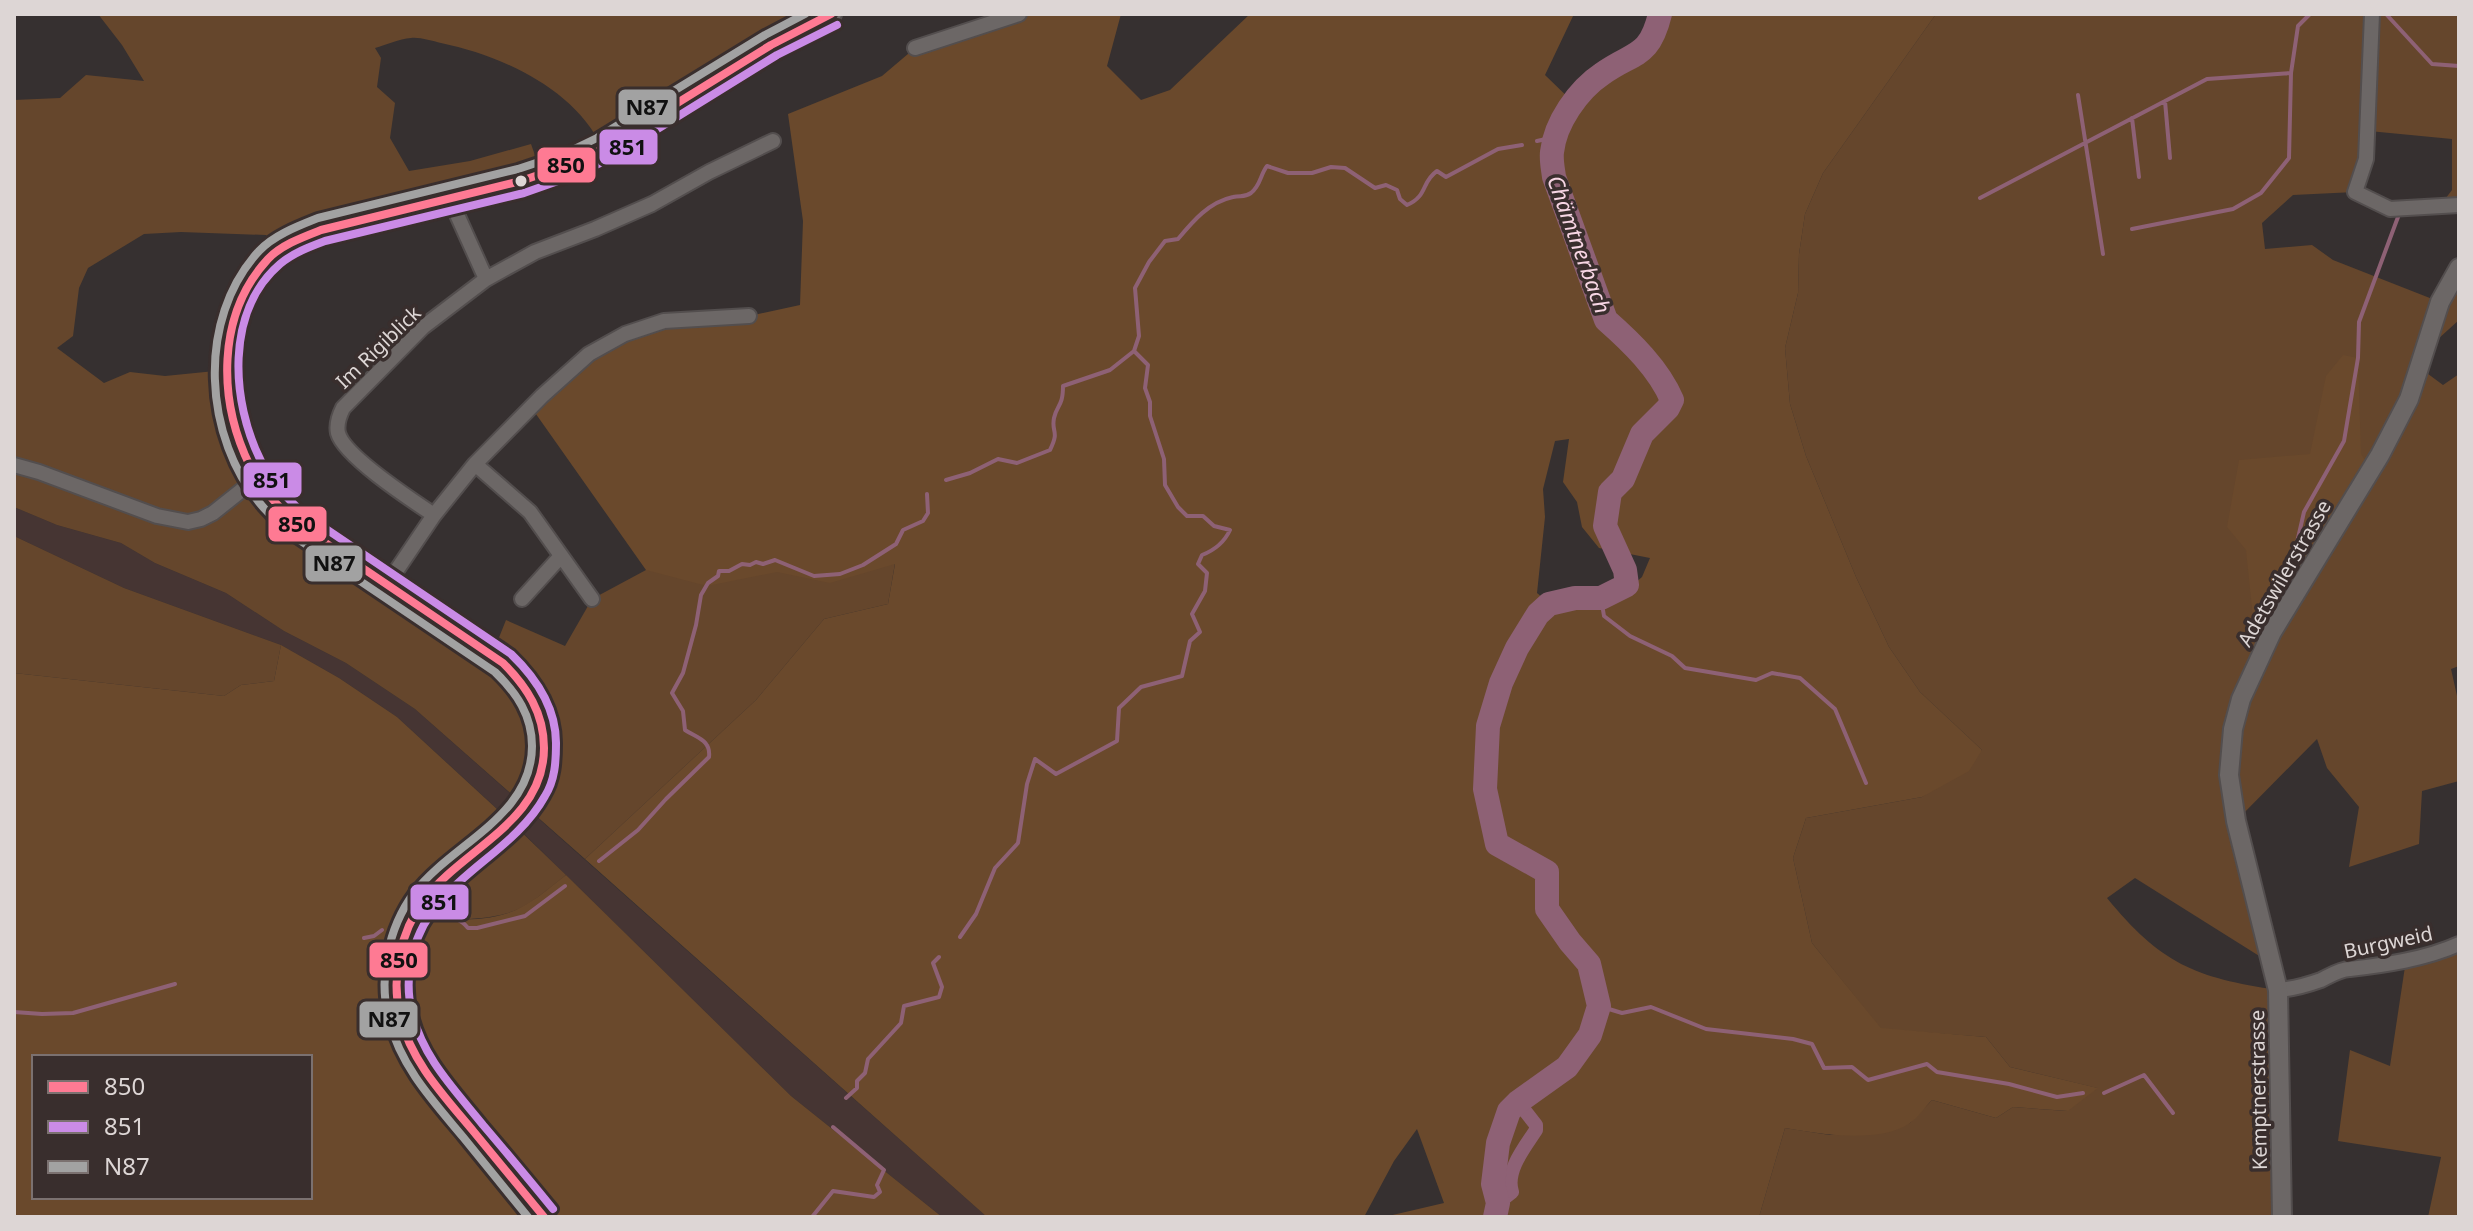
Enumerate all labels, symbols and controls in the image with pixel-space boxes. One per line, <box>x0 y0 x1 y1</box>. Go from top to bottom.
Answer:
line badge: N87 <box>617 88 678 126</box>
text: N87 <box>625 91 669 121</box>
line badge: 851 <box>598 128 659 166</box>
text: 851 <box>609 131 647 161</box>
line badge: 850 <box>536 146 597 184</box>
text: 850 <box>547 149 585 179</box>
water label: Chämtnerbach <box>1541 171 1619 317</box>
unlabelled marker <box>513 173 529 189</box>
street label: Im Rigiblick <box>330 299 427 394</box>
line badge: 851 <box>242 461 303 499</box>
text: 851 <box>253 464 291 494</box>
street label: Adetswilerstrasse <box>2231 495 2337 651</box>
line badge: 850 <box>267 505 328 543</box>
text: 850 <box>278 508 316 538</box>
line badge: N87 <box>304 544 364 583</box>
text: N87 <box>312 547 356 577</box>
line badge: 851 <box>409 883 470 921</box>
text: 851 <box>421 886 459 916</box>
street label: Burgweid <box>2341 919 2435 965</box>
line badge: 850 <box>368 941 429 979</box>
text: 850 <box>380 944 418 974</box>
line badge: N87 <box>358 1000 419 1039</box>
text: N87 <box>367 1003 411 1033</box>
street label: Kemptnerstrasse <box>2243 1010 2273 1170</box>
legend <box>32 1055 312 1199</box>
text: 850 <box>104 1069 145 1102</box>
text: 851 <box>104 1109 145 1142</box>
text: N87 <box>104 1149 150 1182</box>

